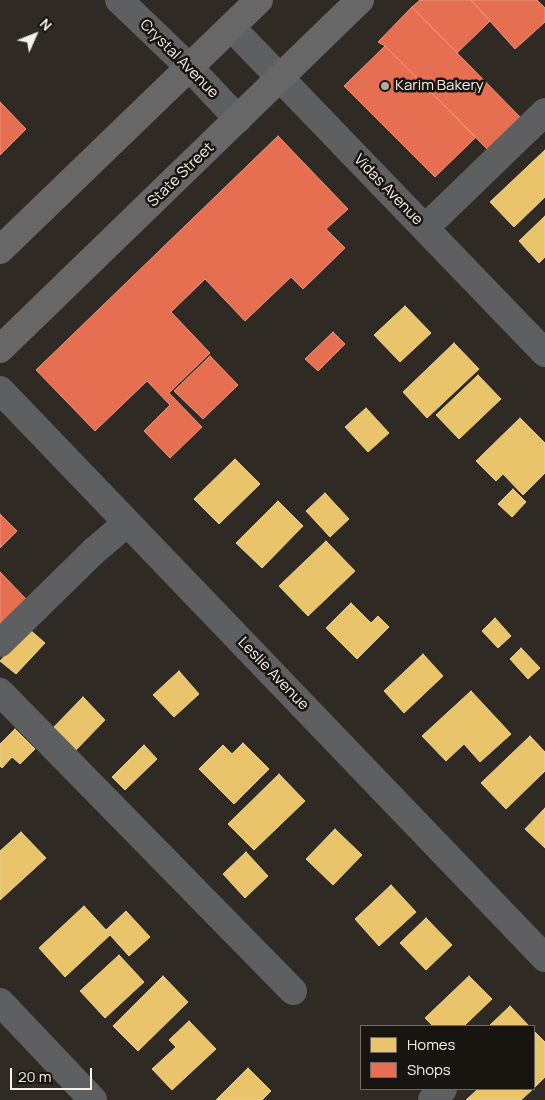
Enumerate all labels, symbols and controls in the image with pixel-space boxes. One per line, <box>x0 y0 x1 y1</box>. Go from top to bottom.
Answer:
north arrow <box>10 10 60 60</box>
text: N <box>36 14 56 34</box>
street label: Crystal Avenue <box>136 16 222 102</box>
place label: Karim Bakery <box>395 77 484 95</box>
marker: Karim Bakery <box>379 80 391 92</box>
street label: State Street <box>144 139 218 211</box>
street label: Vidas Avenue <box>350 151 426 229</box>
street label: Leslie Avenue <box>234 634 312 714</box>
legend <box>360 1025 535 1090</box>
text: Homes <box>407 1034 455 1055</box>
scale bar <box>12 1058 95 1090</box>
text: Shops <box>407 1059 451 1080</box>
text: 20 m <box>18 1066 51 1087</box>

